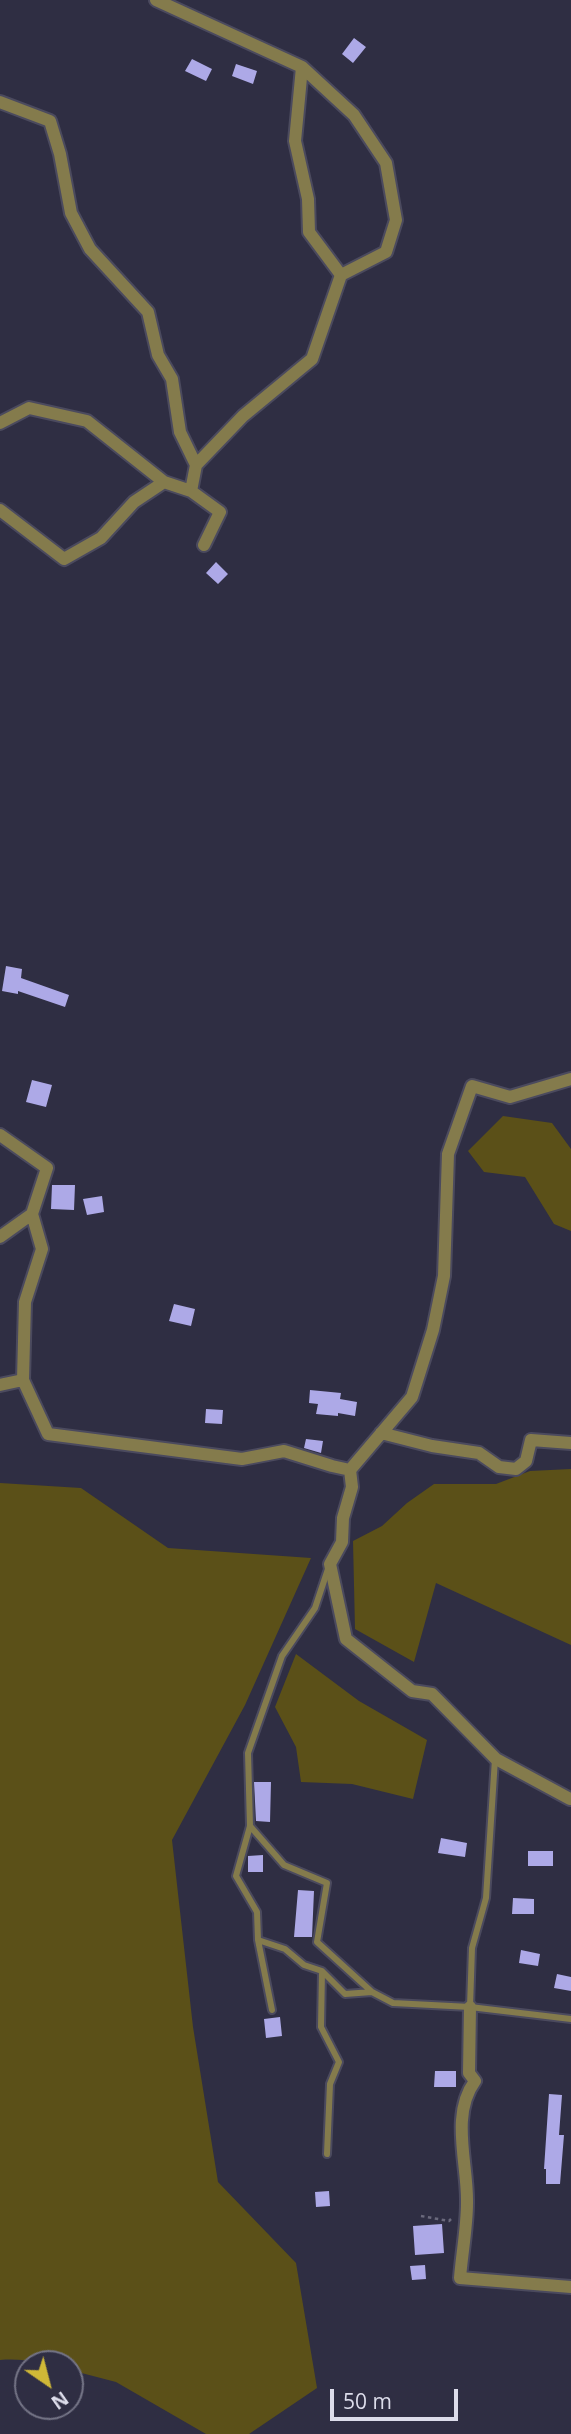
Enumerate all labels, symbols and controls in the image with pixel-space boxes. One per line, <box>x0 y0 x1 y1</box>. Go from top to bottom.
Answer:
north arrow <box>14 2350 84 2420</box>
scale bar <box>333 2374 461 2418</box>
text: N <box>46 2385 74 2416</box>
text: 50 m <box>343 2387 392 2415</box>

